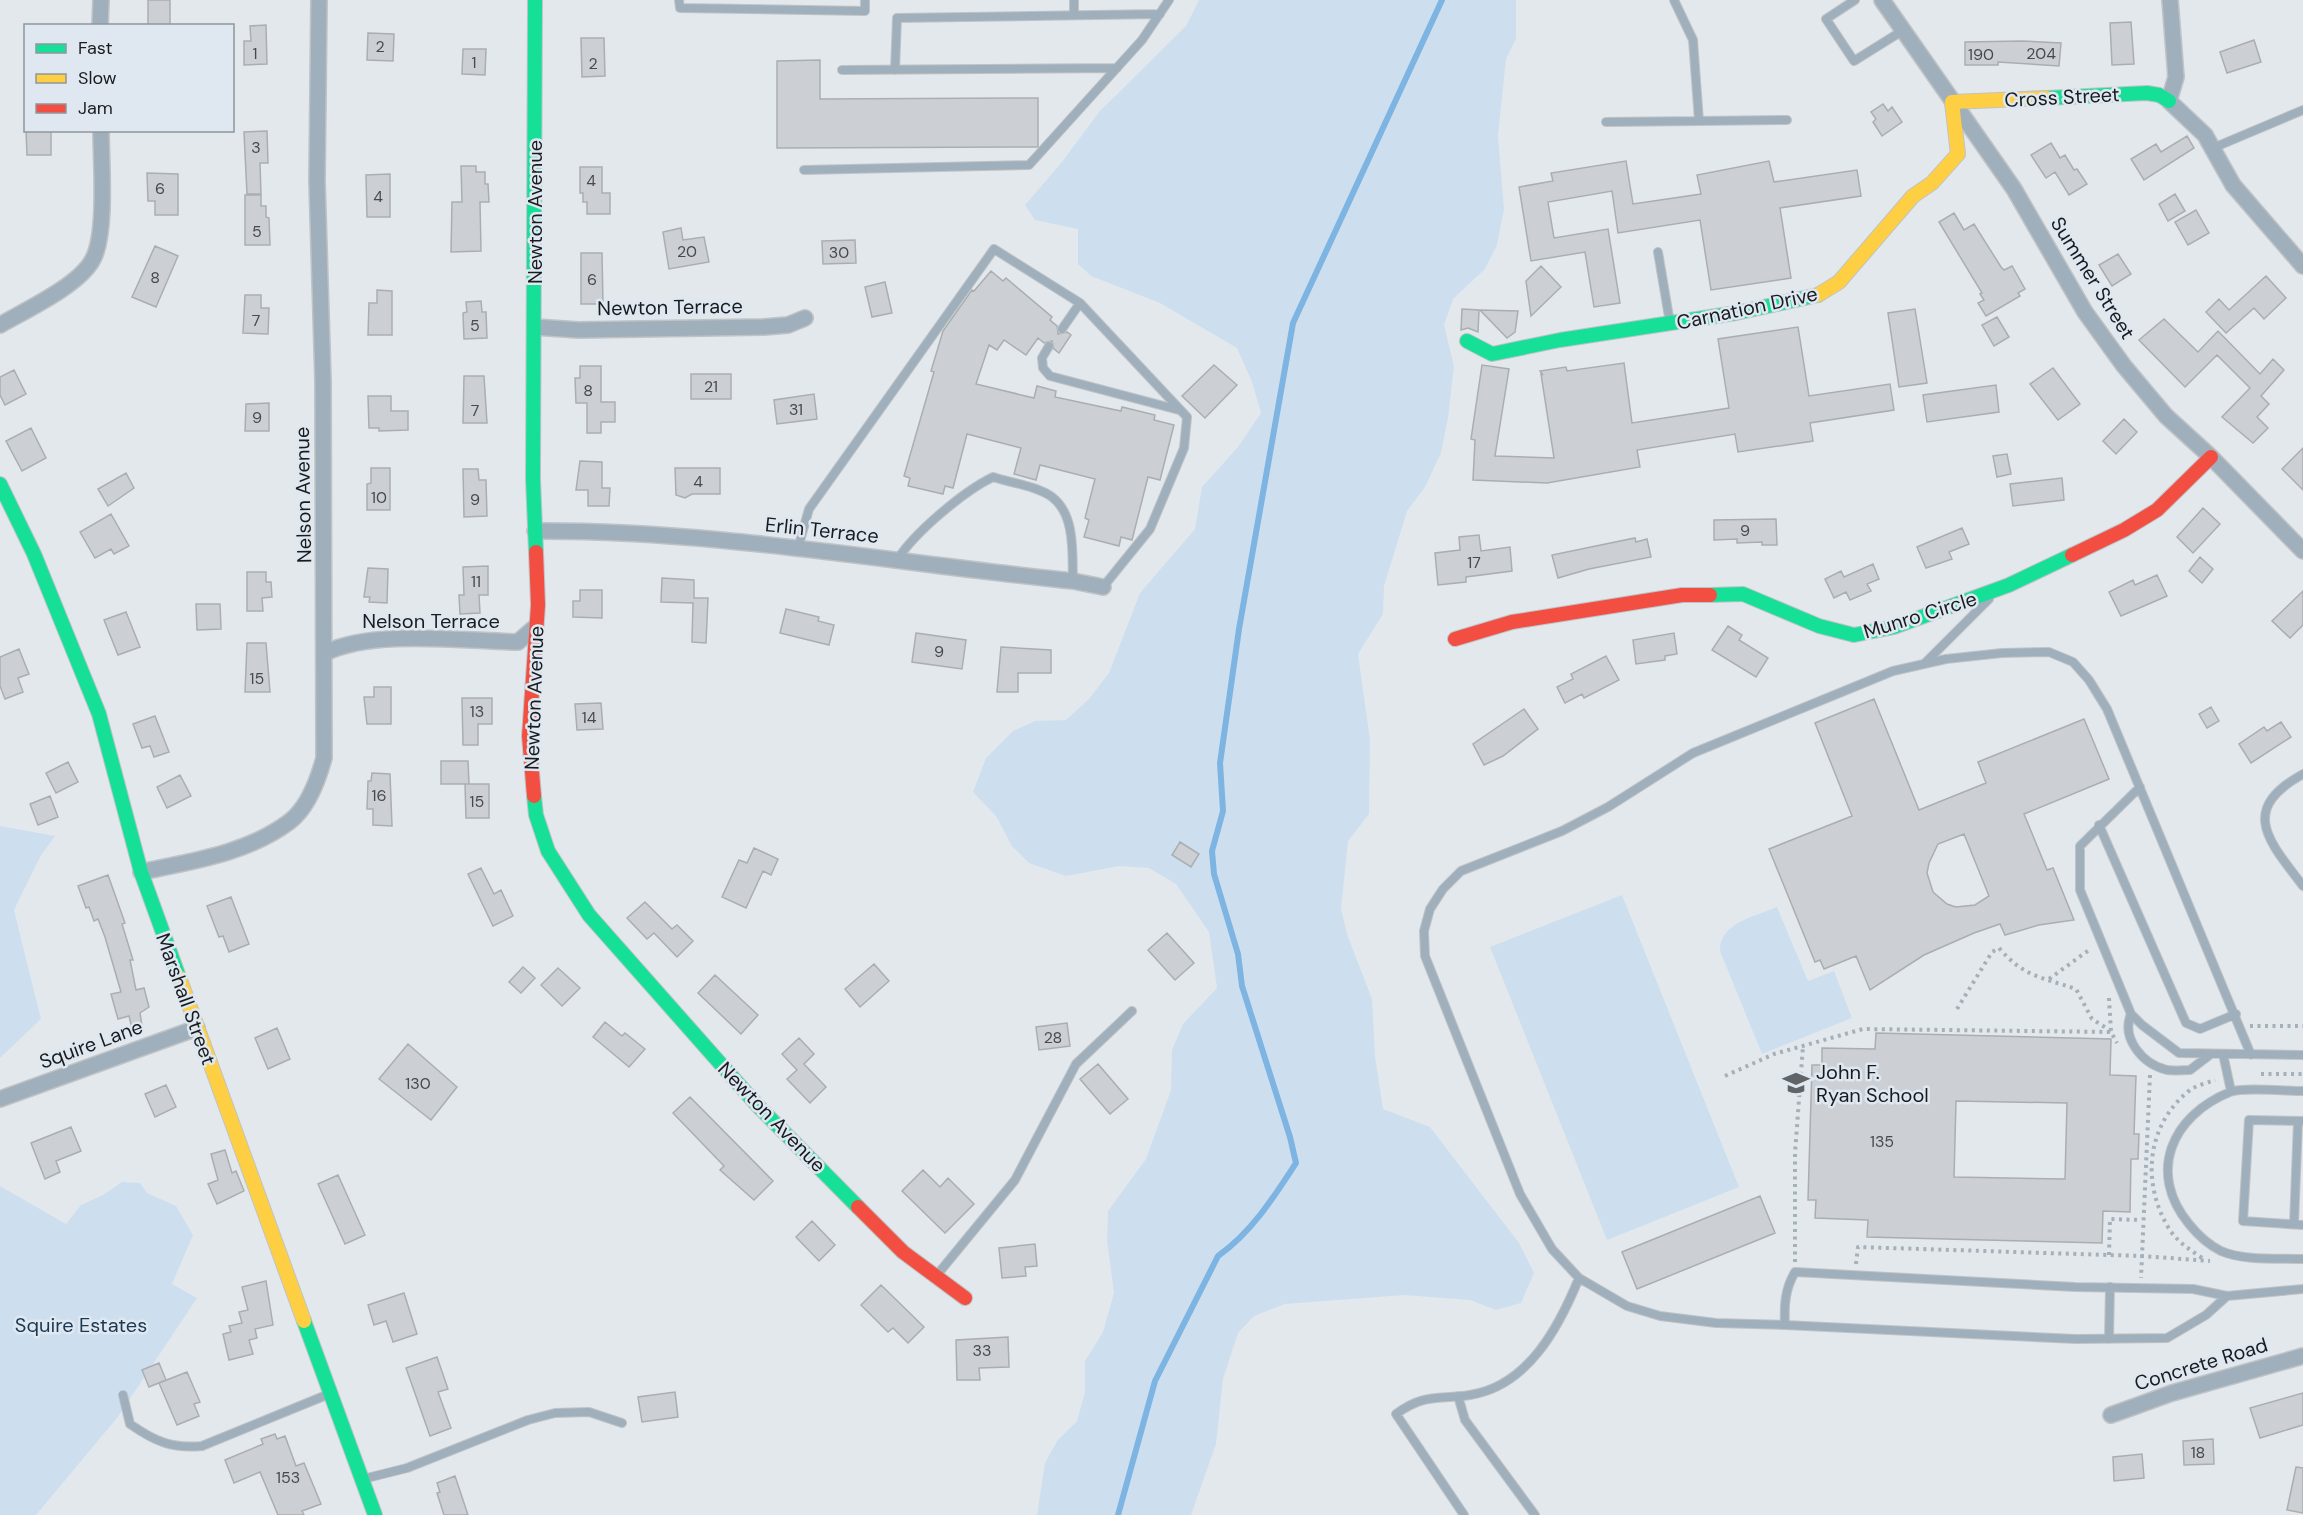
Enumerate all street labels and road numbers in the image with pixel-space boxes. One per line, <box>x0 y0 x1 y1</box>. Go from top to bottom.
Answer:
street label: Cross Street <box>2004 81 2120 113</box>
street label: Newton Avenue <box>522 140 548 284</box>
street label: Summer Street <box>2045 212 2141 344</box>
street label: Carnation Drive <box>1674 280 1820 336</box>
street label: Newton Terrace <box>597 293 743 321</box>
street label: Nelson Avenue <box>289 427 317 563</box>
street label: Erlin Terrace <box>764 511 880 549</box>
street label: Munro Circle <box>1860 585 1980 645</box>
street label: Nelson Terrace <box>362 608 500 634</box>
street label: Newton Avenue <box>518 625 550 771</box>
street label: Marshall Street <box>150 930 222 1069</box>
street label: Squire Lane <box>36 1013 146 1075</box>
street label: Newton Avenue <box>713 1056 831 1178</box>
street label: Concrete Road <box>2131 1331 2271 1397</box>

